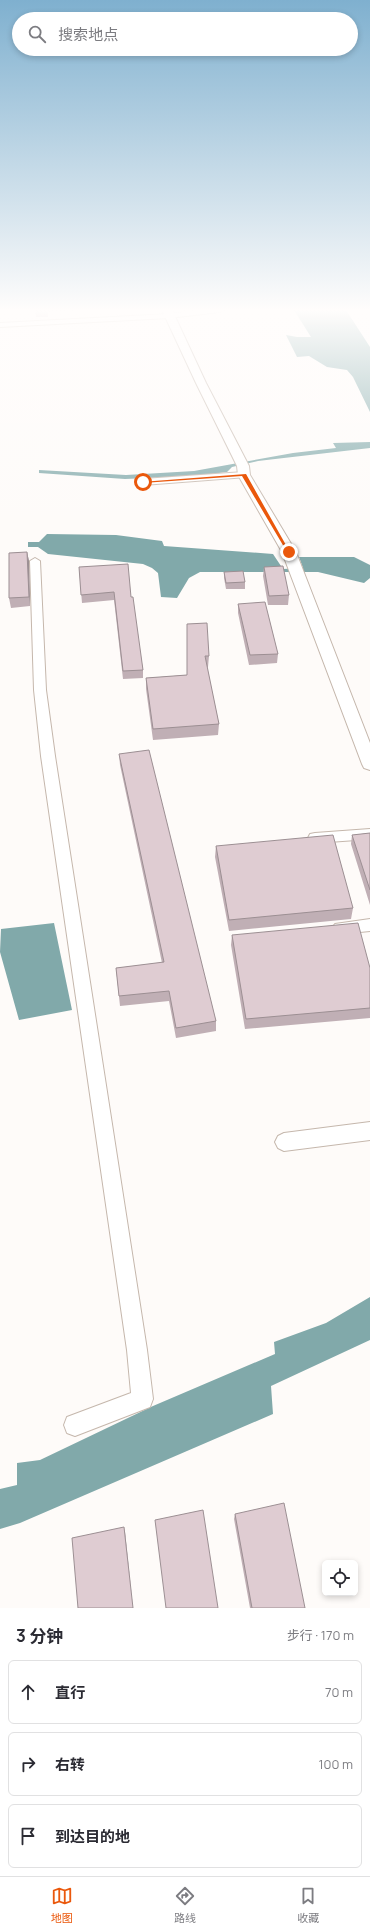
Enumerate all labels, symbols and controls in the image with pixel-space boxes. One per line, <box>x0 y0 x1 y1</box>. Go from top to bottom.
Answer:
search box <box>12 12 358 56</box>
icon: search <box>26 23 48 45</box>
text: 搜索地点 <box>58 24 118 45</box>
route start <box>134 473 152 491</box>
route end <box>280 543 298 561</box>
map controls <box>322 1560 358 1596</box>
button: locate <box>322 1560 358 1596</box>
text: 3 分钟 <box>16 1624 63 1647</box>
text: 步行 · 170 m <box>287 1626 354 1644</box>
icon: ahead <box>17 1681 39 1703</box>
text: 直行 <box>55 1682 85 1703</box>
text: 70 m <box>325 1683 353 1701</box>
icon: right <box>17 1753 39 1775</box>
text: 右转 <box>55 1754 85 1775</box>
text: 100 m <box>318 1755 353 1773</box>
icon: arrive <box>17 1825 39 1847</box>
text: 到达目的地 <box>55 1826 130 1847</box>
tab: 地图 <box>51 1885 73 1925</box>
tab: 路线 <box>174 1885 196 1925</box>
tab: 收藏 <box>297 1885 319 1925</box>

